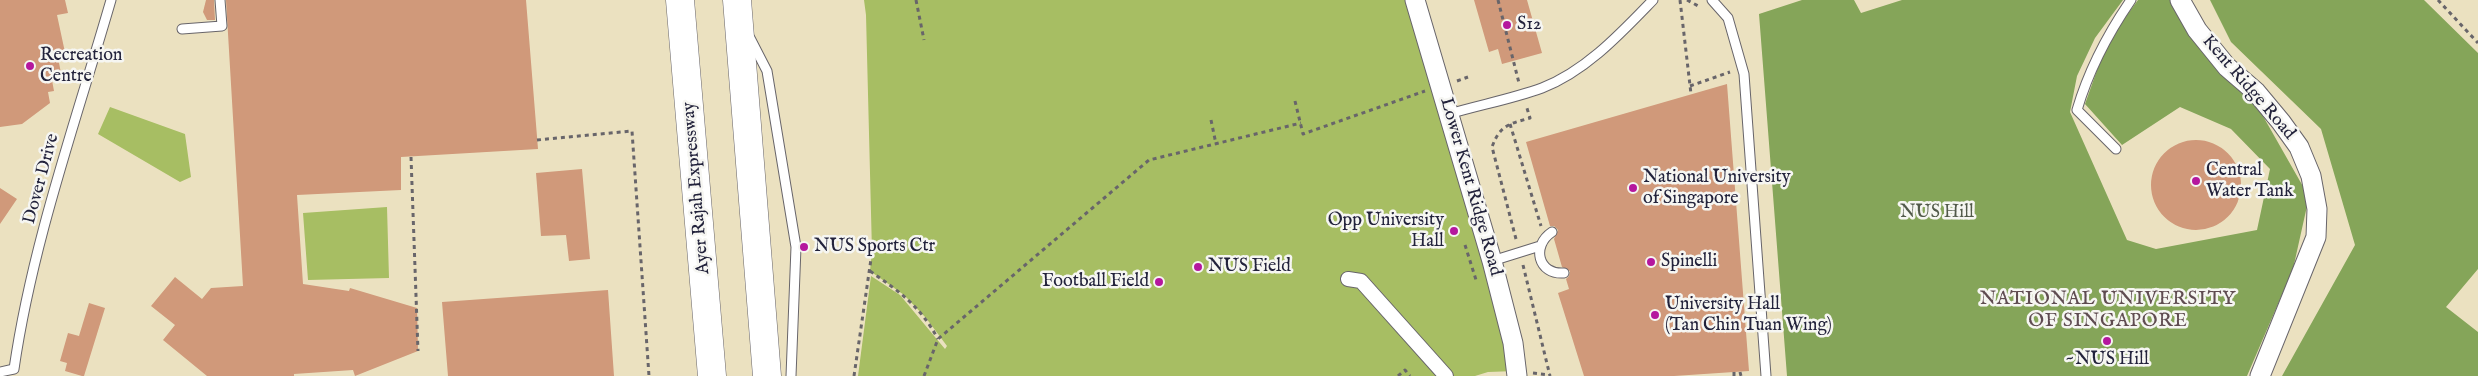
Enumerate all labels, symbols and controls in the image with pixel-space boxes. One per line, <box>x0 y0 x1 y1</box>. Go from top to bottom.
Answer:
place label: S12 <box>1517 14 1541 36</box>
marker: S12 <box>1501 19 1513 31</box>
street label: Kent Ridge Road <box>2197 31 2299 145</box>
place label: Recreation Centre <box>40 45 122 88</box>
marker: Recreation Centre <box>24 60 36 72</box>
street label: Lower Kent Ridge Road <box>1434 95 1506 279</box>
street label: Ayer Rajah Expressway <box>679 101 715 275</box>
street label: Dover Drive <box>20 131 64 227</box>
place label: Central Water Tank <box>2206 160 2294 202</box>
place label: National University of Singapore <box>1643 167 1791 210</box>
marker: Central Water Tank <box>2190 175 2202 187</box>
marker: National University of Singapore <box>1627 182 1639 194</box>
park label: NUS Hill <box>1900 202 1974 224</box>
place label: Opp University Hall <box>1328 210 1444 252</box>
marker: Opp University Hall <box>1448 225 1460 237</box>
place label: NUS Sports Ctr <box>814 236 935 258</box>
marker: NUS Sports Ctr <box>798 241 810 253</box>
place label: Spinelli <box>1661 251 1717 273</box>
place label: NUS Field <box>1208 256 1291 278</box>
marker: Spinelli <box>1645 256 1657 268</box>
marker: NUS Field <box>1192 261 1204 273</box>
place label: Football Field <box>1042 271 1149 293</box>
marker: Football Field <box>1153 276 1165 288</box>
district label: NATIONAL UNIVERSITY OF SINGAPORE <box>1977 289 2239 333</box>
place label: University Hall (Tan Chin Tuan Wing) <box>1665 294 1832 336</box>
marker: University Hall (Tan Chin Tuan Wing) <box>1649 309 1661 321</box>
marker: ~NUS Hill <box>2101 335 2113 347</box>
place label: ~NUS Hill <box>2065 349 2149 371</box>

